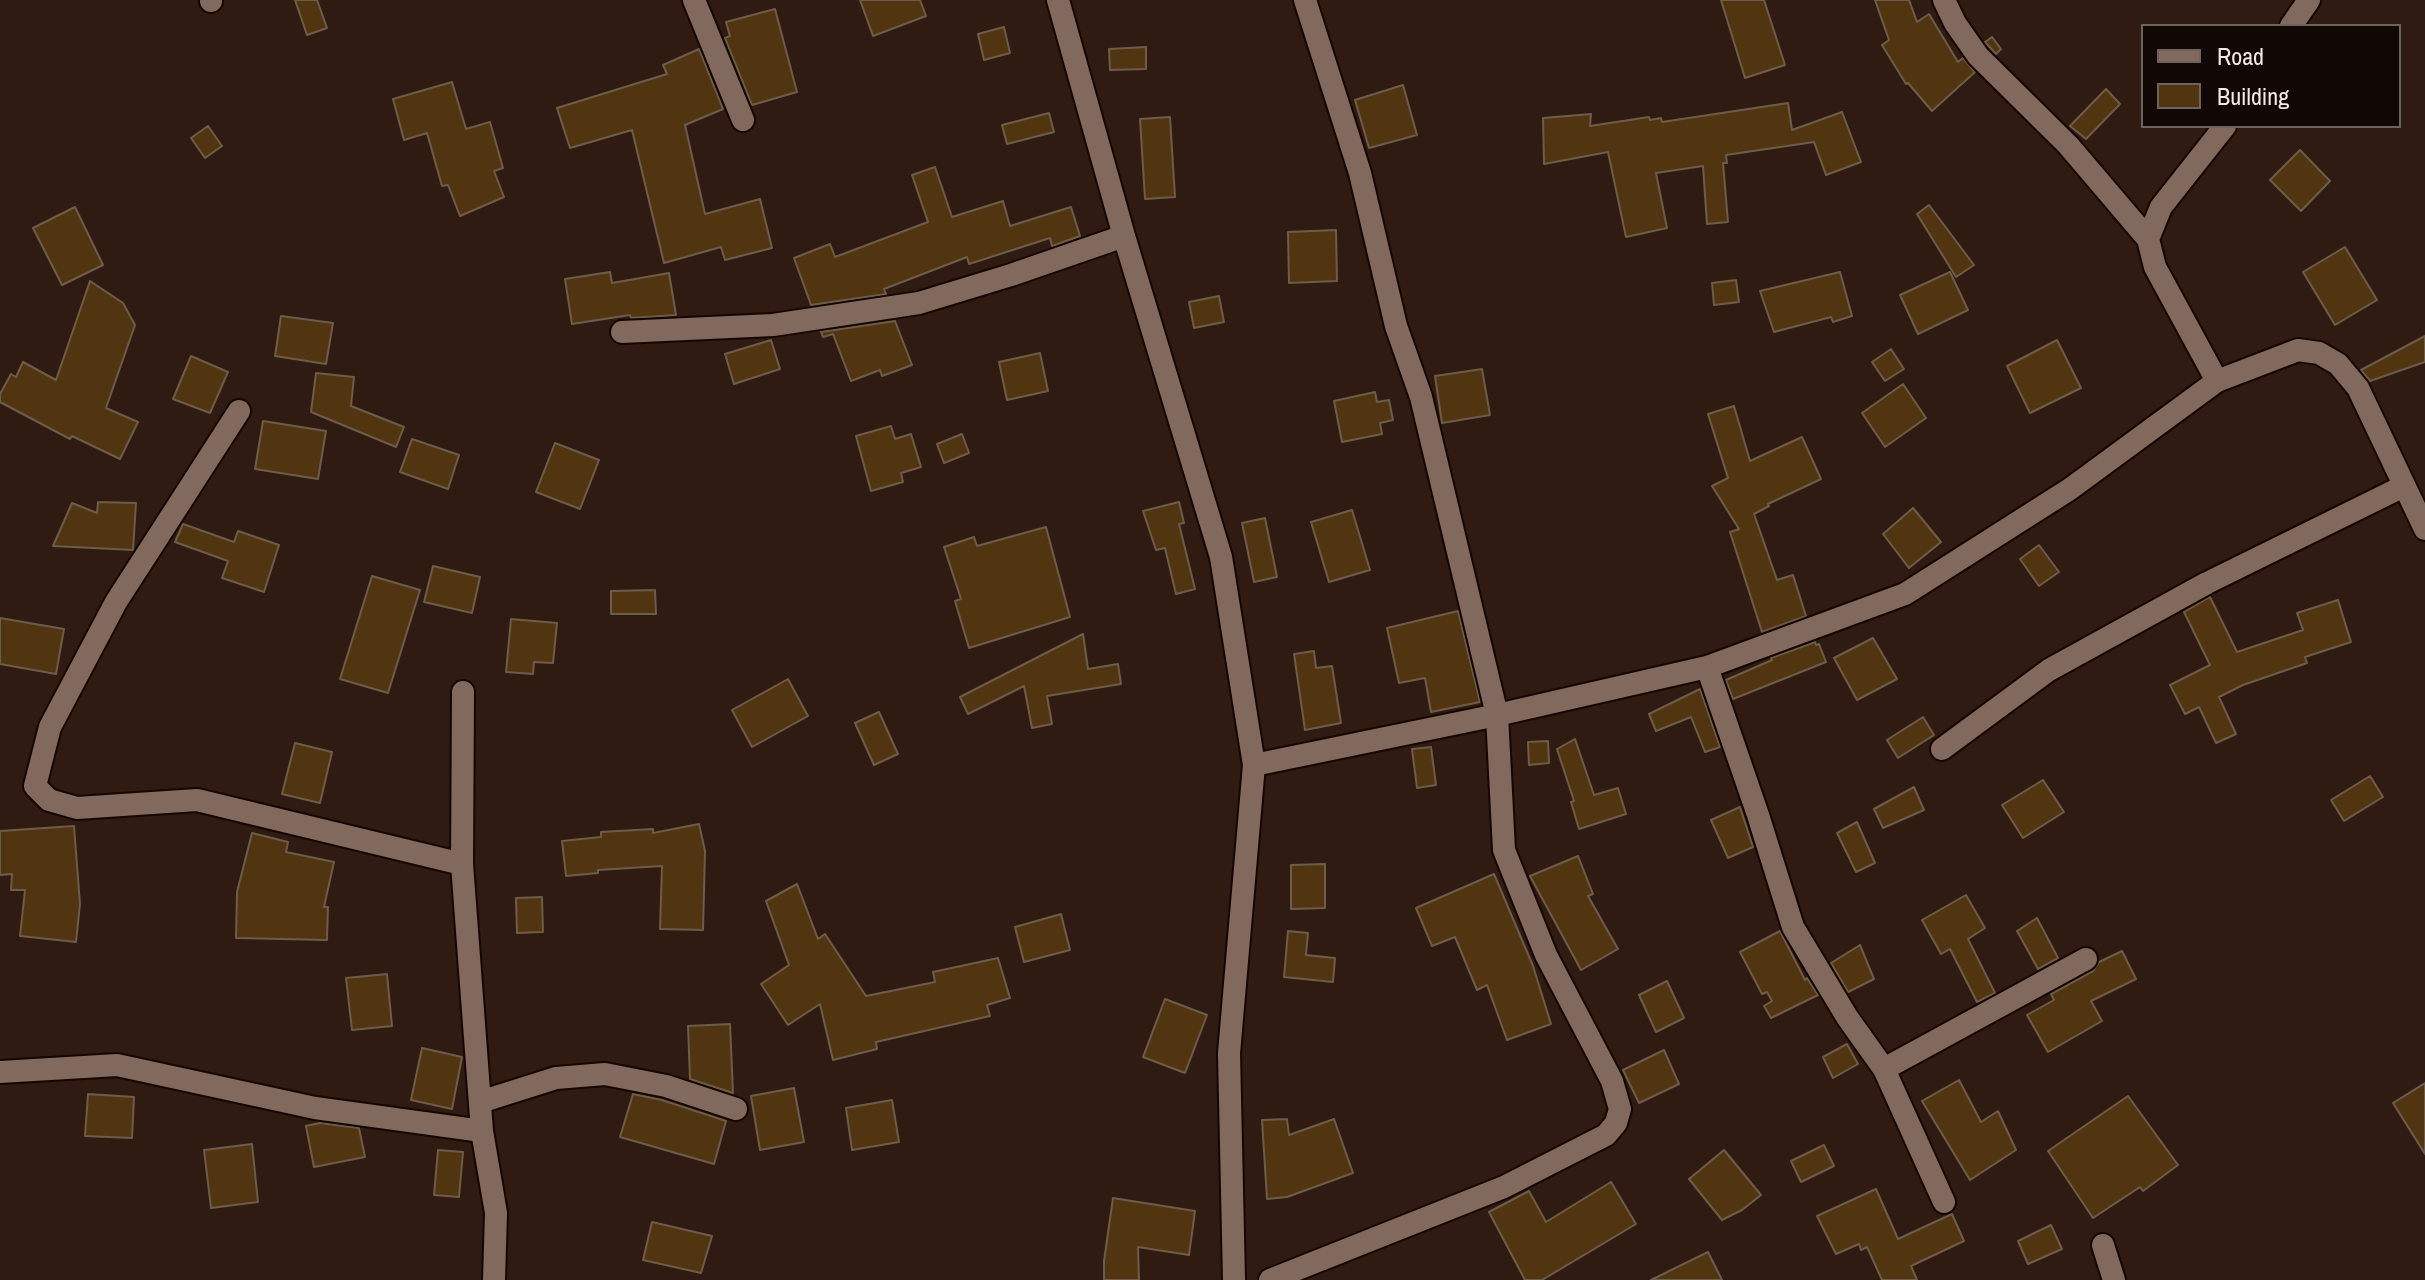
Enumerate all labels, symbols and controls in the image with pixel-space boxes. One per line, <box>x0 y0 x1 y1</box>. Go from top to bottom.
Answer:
legend <box>2141 24 2401 128</box>
text: Road <box>2217 40 2264 72</box>
text: Building <box>2217 80 2289 112</box>

